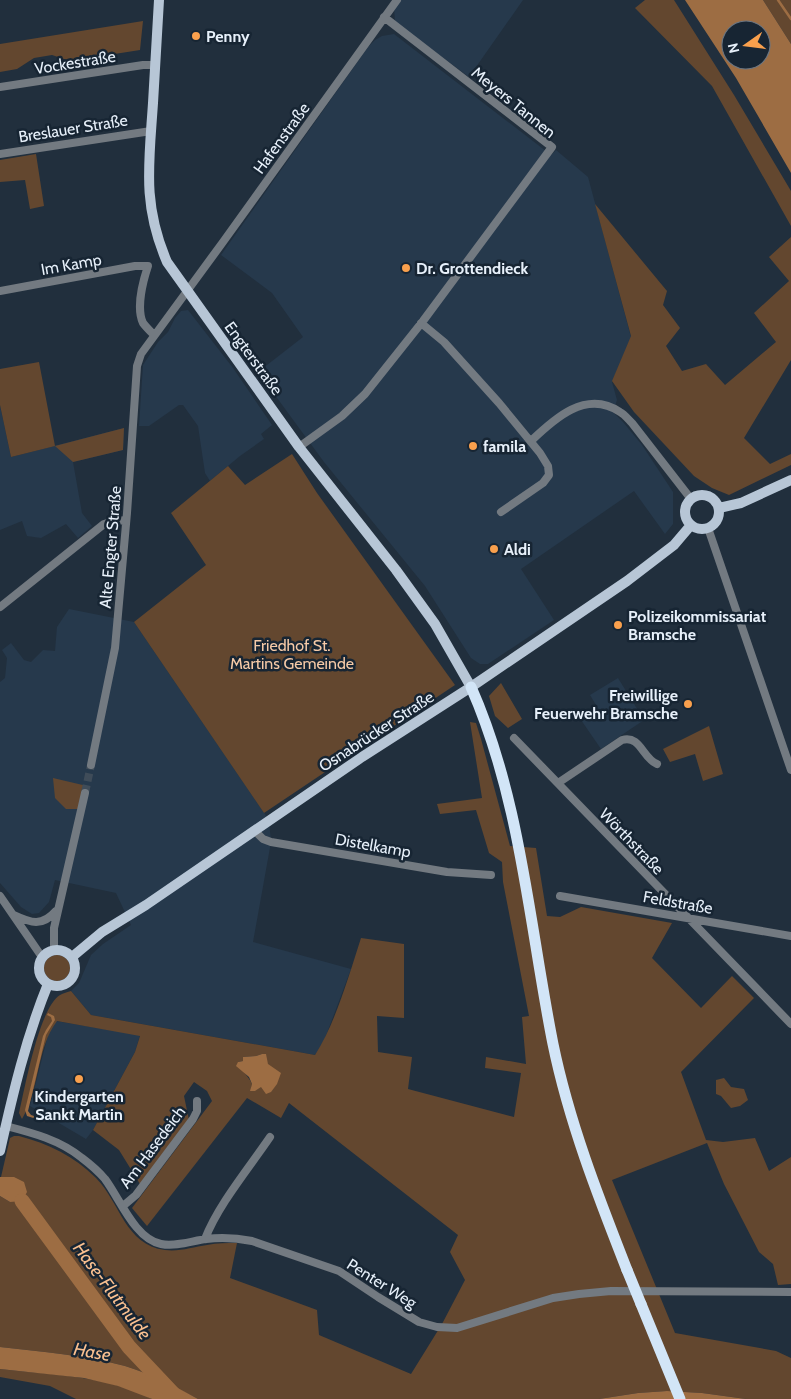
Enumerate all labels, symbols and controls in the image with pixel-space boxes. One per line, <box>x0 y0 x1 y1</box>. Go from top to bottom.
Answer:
north arrow <box>721 20 771 70</box>
place label: Penny <box>206 27 250 46</box>
marker: Penny <box>190 30 202 42</box>
text: N <box>723 41 743 55</box>
street label: Vockestraße <box>33 47 117 78</box>
street label: Meyers Tannen <box>468 63 560 142</box>
street label: Hafenstraße <box>249 99 313 177</box>
street label: Breslauer Straße <box>17 110 129 147</box>
street label: Im Kamp <box>39 250 103 279</box>
place label: Dr. Grottendieck <box>416 259 529 278</box>
marker: Dr. Grottendieck <box>400 262 412 274</box>
street label: Engterstraße <box>221 318 287 399</box>
place label: famila <box>483 437 526 456</box>
marker: famila <box>467 440 479 452</box>
street label: Alte Engter Straße <box>96 485 125 609</box>
place label: Aldi <box>504 540 531 559</box>
marker: Aldi <box>488 543 500 555</box>
place label: Polizeikommissariat Bramsche <box>628 607 767 644</box>
marker: Polizeikommissariat Bramsche <box>612 619 624 631</box>
park label: Friedhof St. Martins Gemeinde <box>230 636 354 673</box>
place label: Freiwillige Feuerwehr Bramsche <box>534 686 678 723</box>
street label: Osnabrücker Straße <box>315 687 437 776</box>
marker: Freiwillige Feuerwehr Bramsche <box>682 698 694 710</box>
street label: Wörthstraße <box>595 804 668 878</box>
street label: Distelkamp <box>334 829 412 862</box>
street label: Feldstraße <box>642 887 714 918</box>
marker: Kindergarten Sankt Martin <box>73 1073 85 1085</box>
place label: Kindergarten Sankt Martin <box>34 1087 124 1124</box>
street label: Am Hasedeich <box>115 1103 189 1192</box>
water label: Hase-Flutmulde <box>68 1238 156 1344</box>
street label: Penter Weg <box>343 1254 421 1313</box>
water label: Hase <box>72 1338 112 1366</box>

